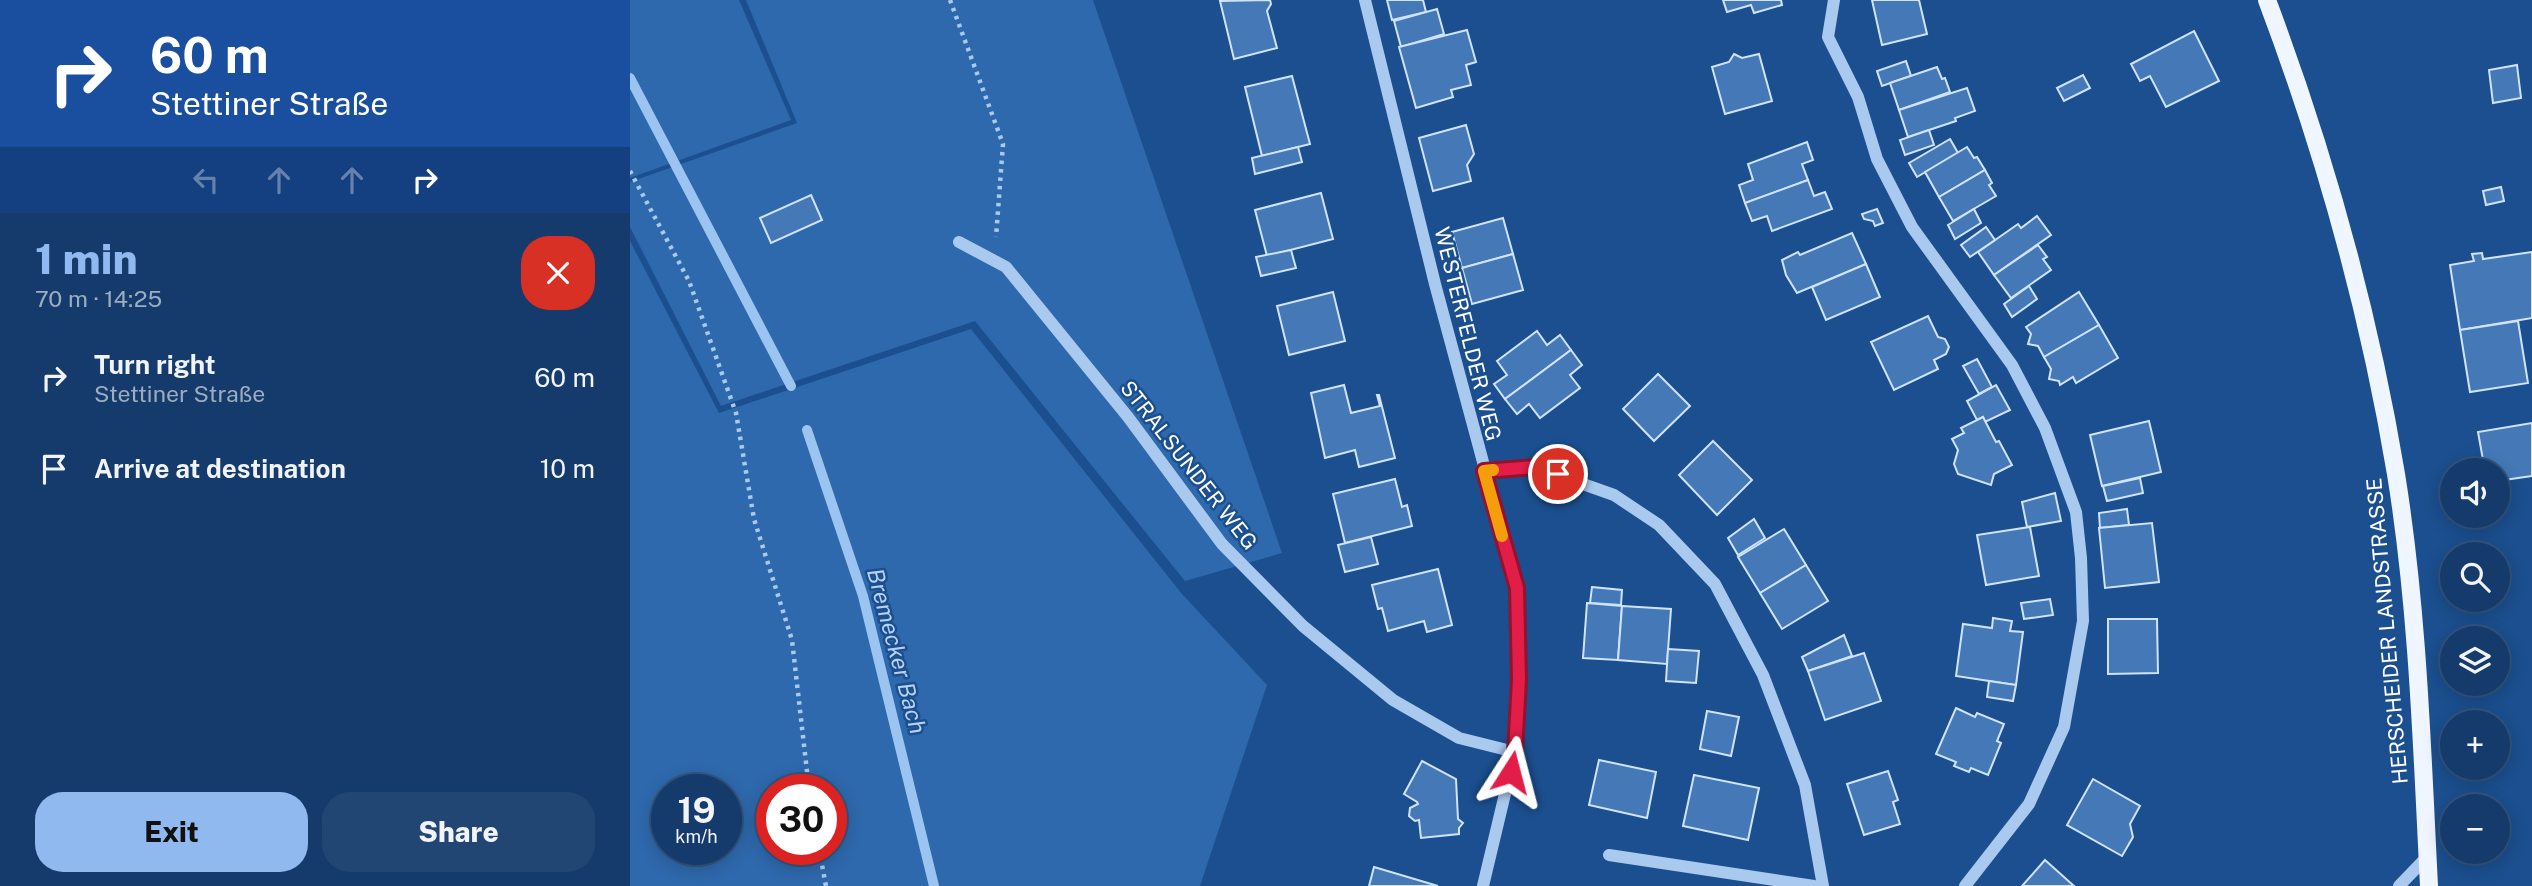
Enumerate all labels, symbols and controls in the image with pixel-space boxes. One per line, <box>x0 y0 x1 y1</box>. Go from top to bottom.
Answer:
text: 60 m <box>150 26 269 84</box>
icon: right <box>35 28 126 119</box>
text: Stettiner Straße <box>150 85 388 122</box>
icon: left <box>187 161 225 199</box>
icon: ahead <box>260 161 298 199</box>
icon: ahead <box>333 161 371 199</box>
icon: right <box>406 161 444 199</box>
street label: WESTERFELDER WEG <box>1429 225 1507 443</box>
text: 1 min <box>35 234 138 283</box>
button: close <box>521 236 595 310</box>
text: 70 m · 14:25 <box>35 285 162 312</box>
text: Turn right <box>94 349 216 380</box>
icon: right <box>35 359 73 397</box>
text: 60 m <box>534 362 595 393</box>
street label: STRALSUNDER WEG <box>1115 376 1263 554</box>
text: Stettiner Straße <box>94 380 265 407</box>
pin <box>1528 444 1588 504</box>
icon: arrive <box>35 450 73 488</box>
text: Arrive at destination <box>94 453 346 484</box>
text: 10 m <box>540 453 595 484</box>
icon: arrive <box>1539 455 1577 493</box>
map controls <box>2440 458 2510 864</box>
button: sound <box>2440 458 2510 528</box>
street label: HERSCHEIDER LANDSTRASSE <box>2361 477 2413 785</box>
button: search <box>2440 542 2510 612</box>
water label: Bremecker Bach <box>862 565 932 737</box>
button: layers <box>2440 626 2510 696</box>
button: + <box>2440 710 2510 780</box>
position arrow <box>1474 735 1548 809</box>
speed limit sign: 30 <box>756 774 847 865</box>
text: 19 <box>677 790 716 831</box>
button: Exit <box>35 792 308 872</box>
button: Share <box>322 792 595 872</box>
button: − <box>2440 794 2510 864</box>
text: km/h <box>675 826 718 847</box>

